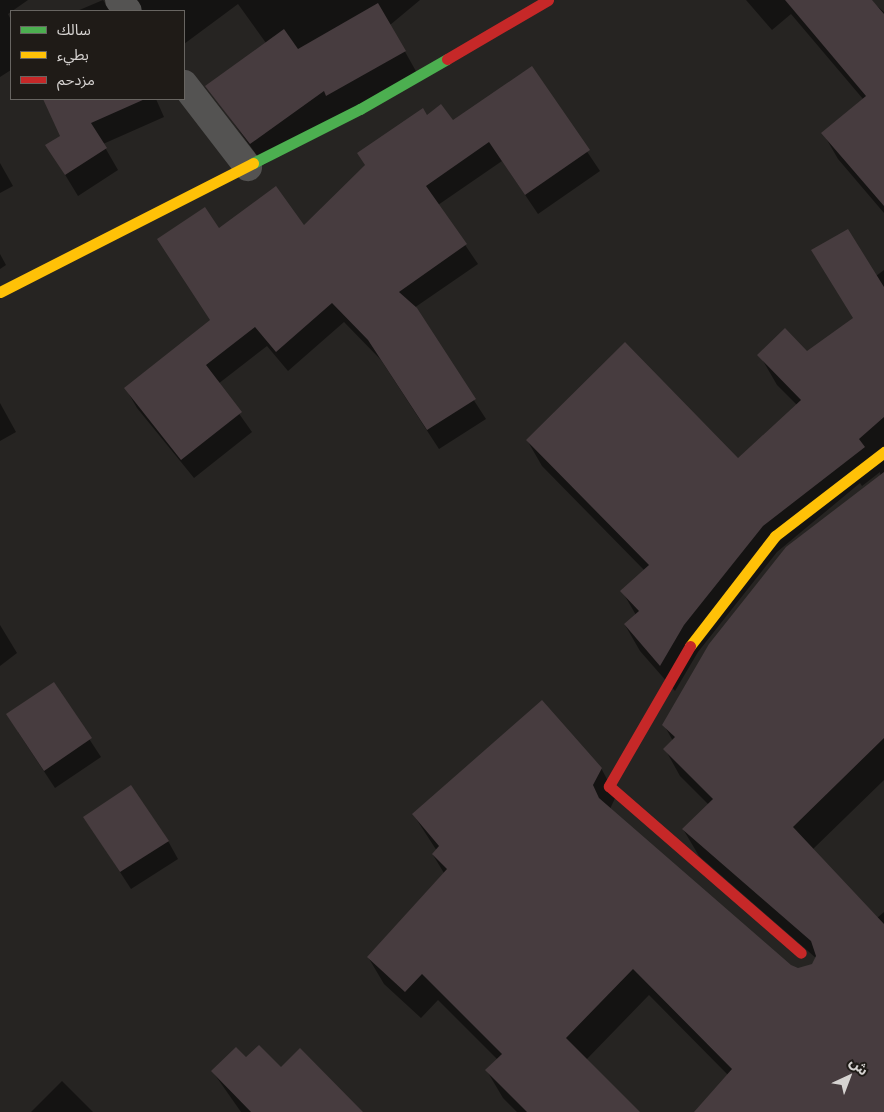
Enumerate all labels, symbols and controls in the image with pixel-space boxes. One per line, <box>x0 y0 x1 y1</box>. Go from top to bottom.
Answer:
legend <box>10 10 185 100</box>
text: سالك <box>57 20 91 39</box>
text: بطيء <box>57 45 89 64</box>
text: مزدحم <box>57 70 95 89</box>
north arrow <box>824 1052 874 1102</box>
text: ش <box>846 1053 872 1079</box>

